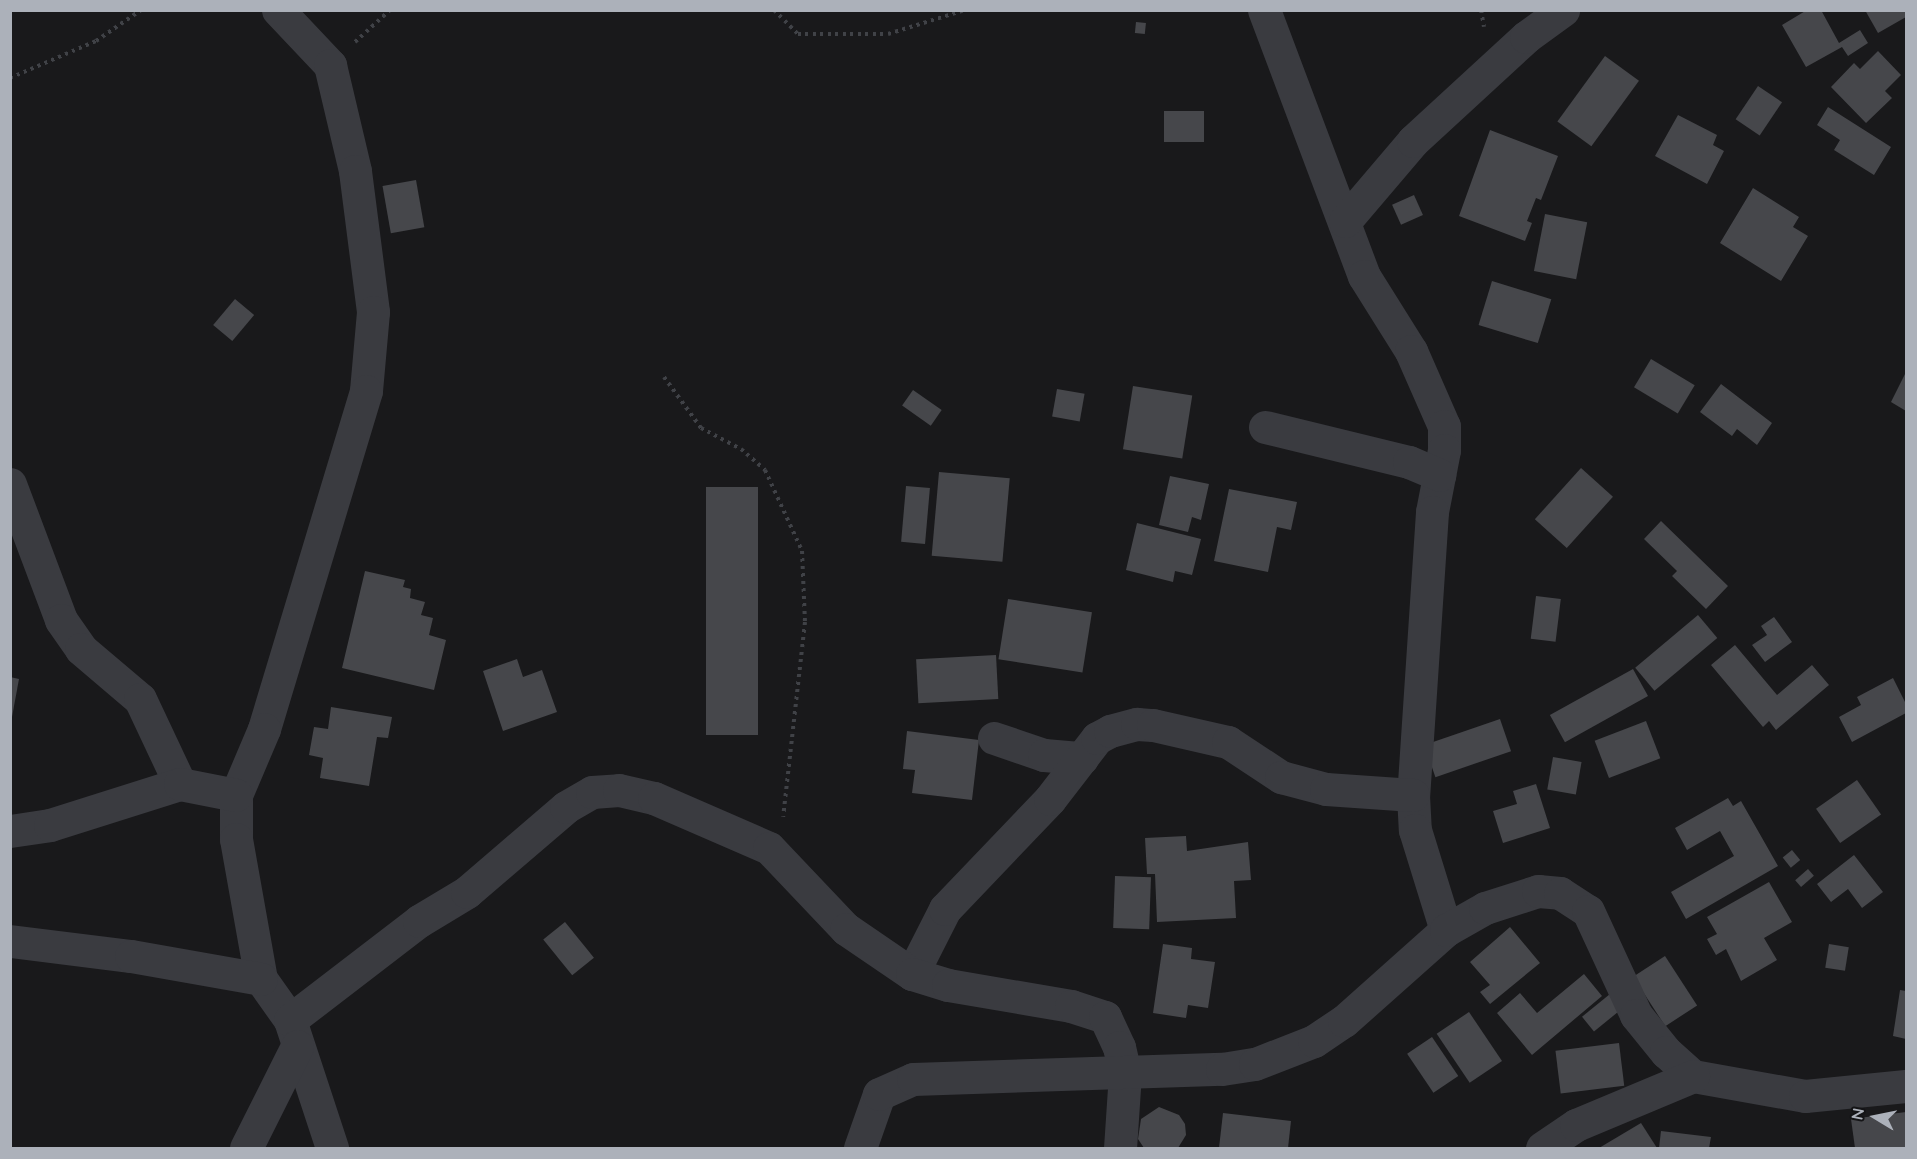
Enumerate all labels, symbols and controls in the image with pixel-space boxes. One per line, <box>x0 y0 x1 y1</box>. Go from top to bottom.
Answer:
north arrow <box>1845 1087 1905 1147</box>
text: N <box>1846 1106 1868 1121</box>

